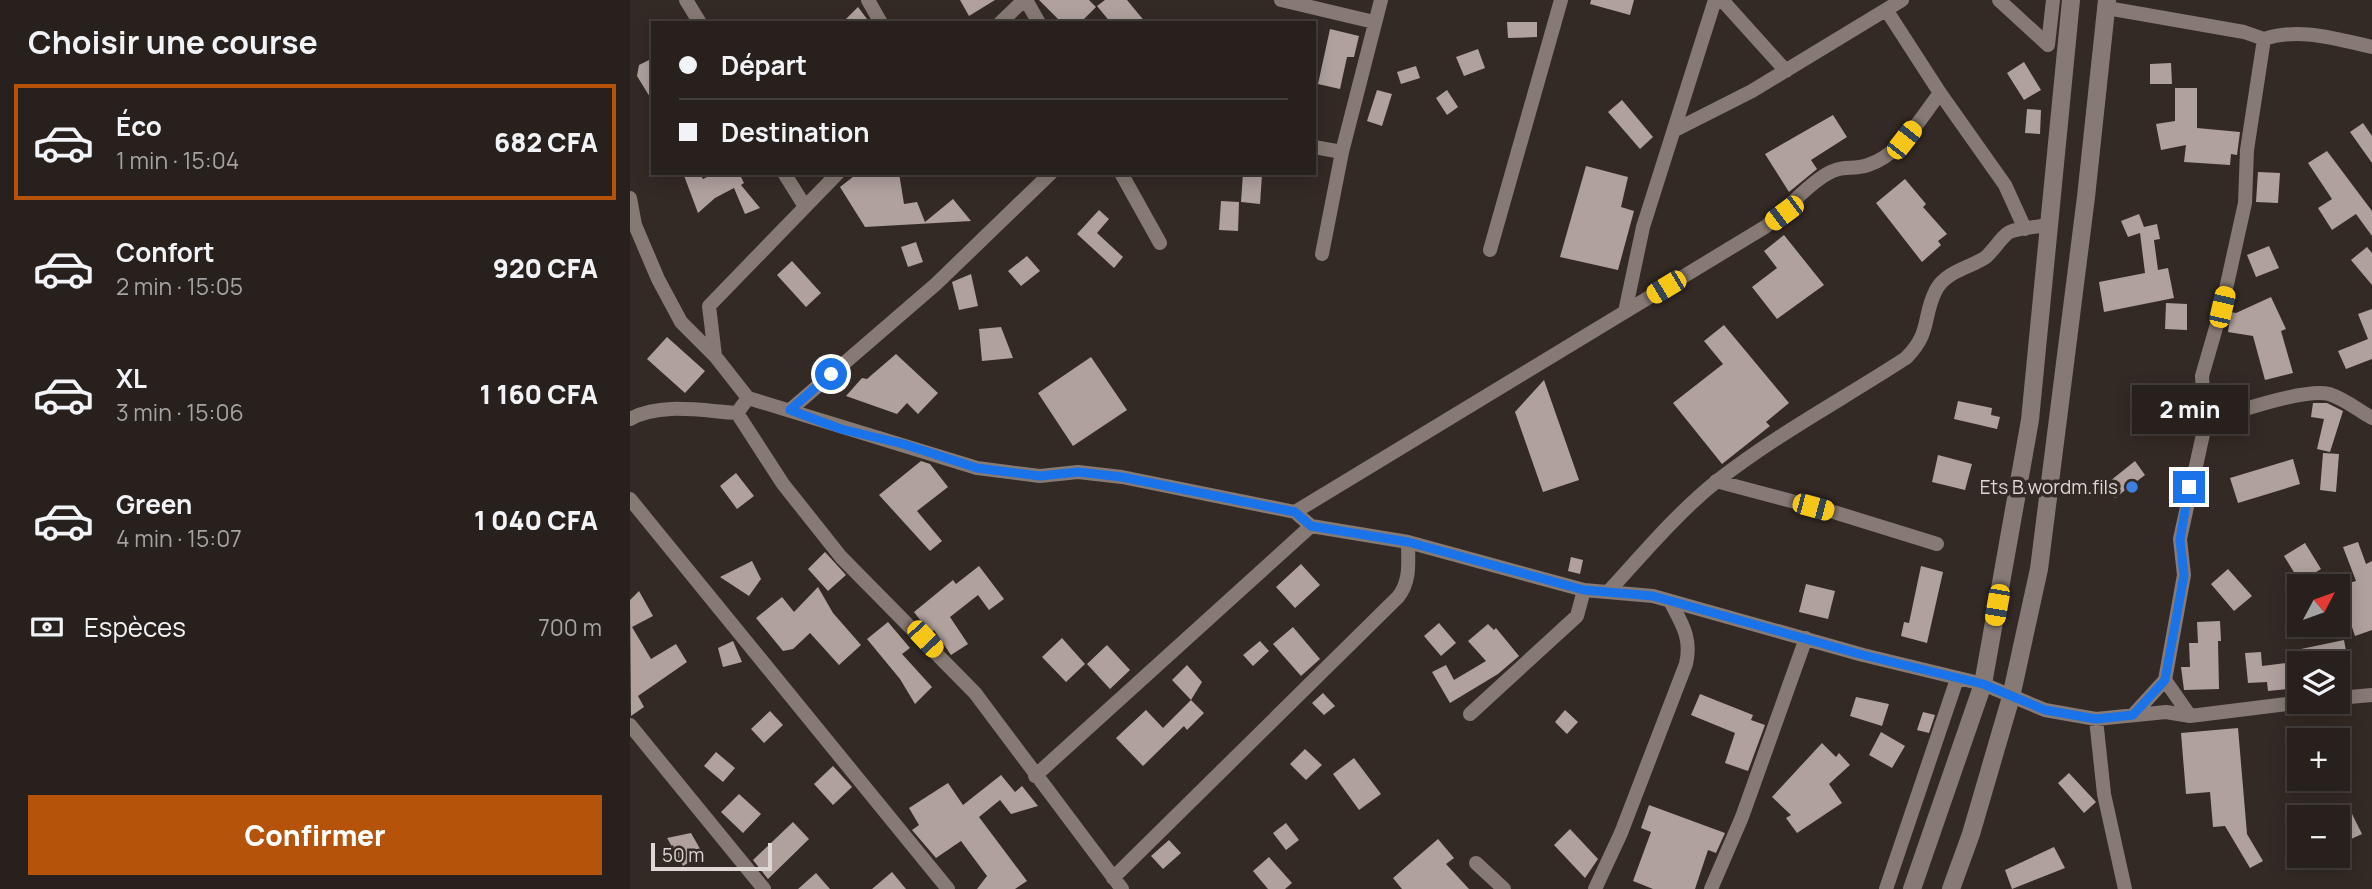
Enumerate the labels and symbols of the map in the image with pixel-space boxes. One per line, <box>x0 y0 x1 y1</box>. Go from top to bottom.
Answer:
car <box>1883 117 1926 163</box>
car <box>1761 192 1808 234</box>
car <box>1643 267 1690 307</box>
car <box>2208 284 2237 330</box>
route start <box>815 358 847 390</box>
callout: 2 min <box>2131 386 2247 434</box>
route end <box>2173 471 2205 503</box>
place label: Ets B.wordm.fils <box>1980 474 2118 500</box>
marker: Ets B.wordm.fils <box>2124 479 2140 495</box>
car <box>1790 491 1837 523</box>
north arrow <box>2287 574 2350 637</box>
car <box>1984 582 2011 628</box>
car <box>903 616 948 662</box>
scale bar <box>651 840 772 872</box>

